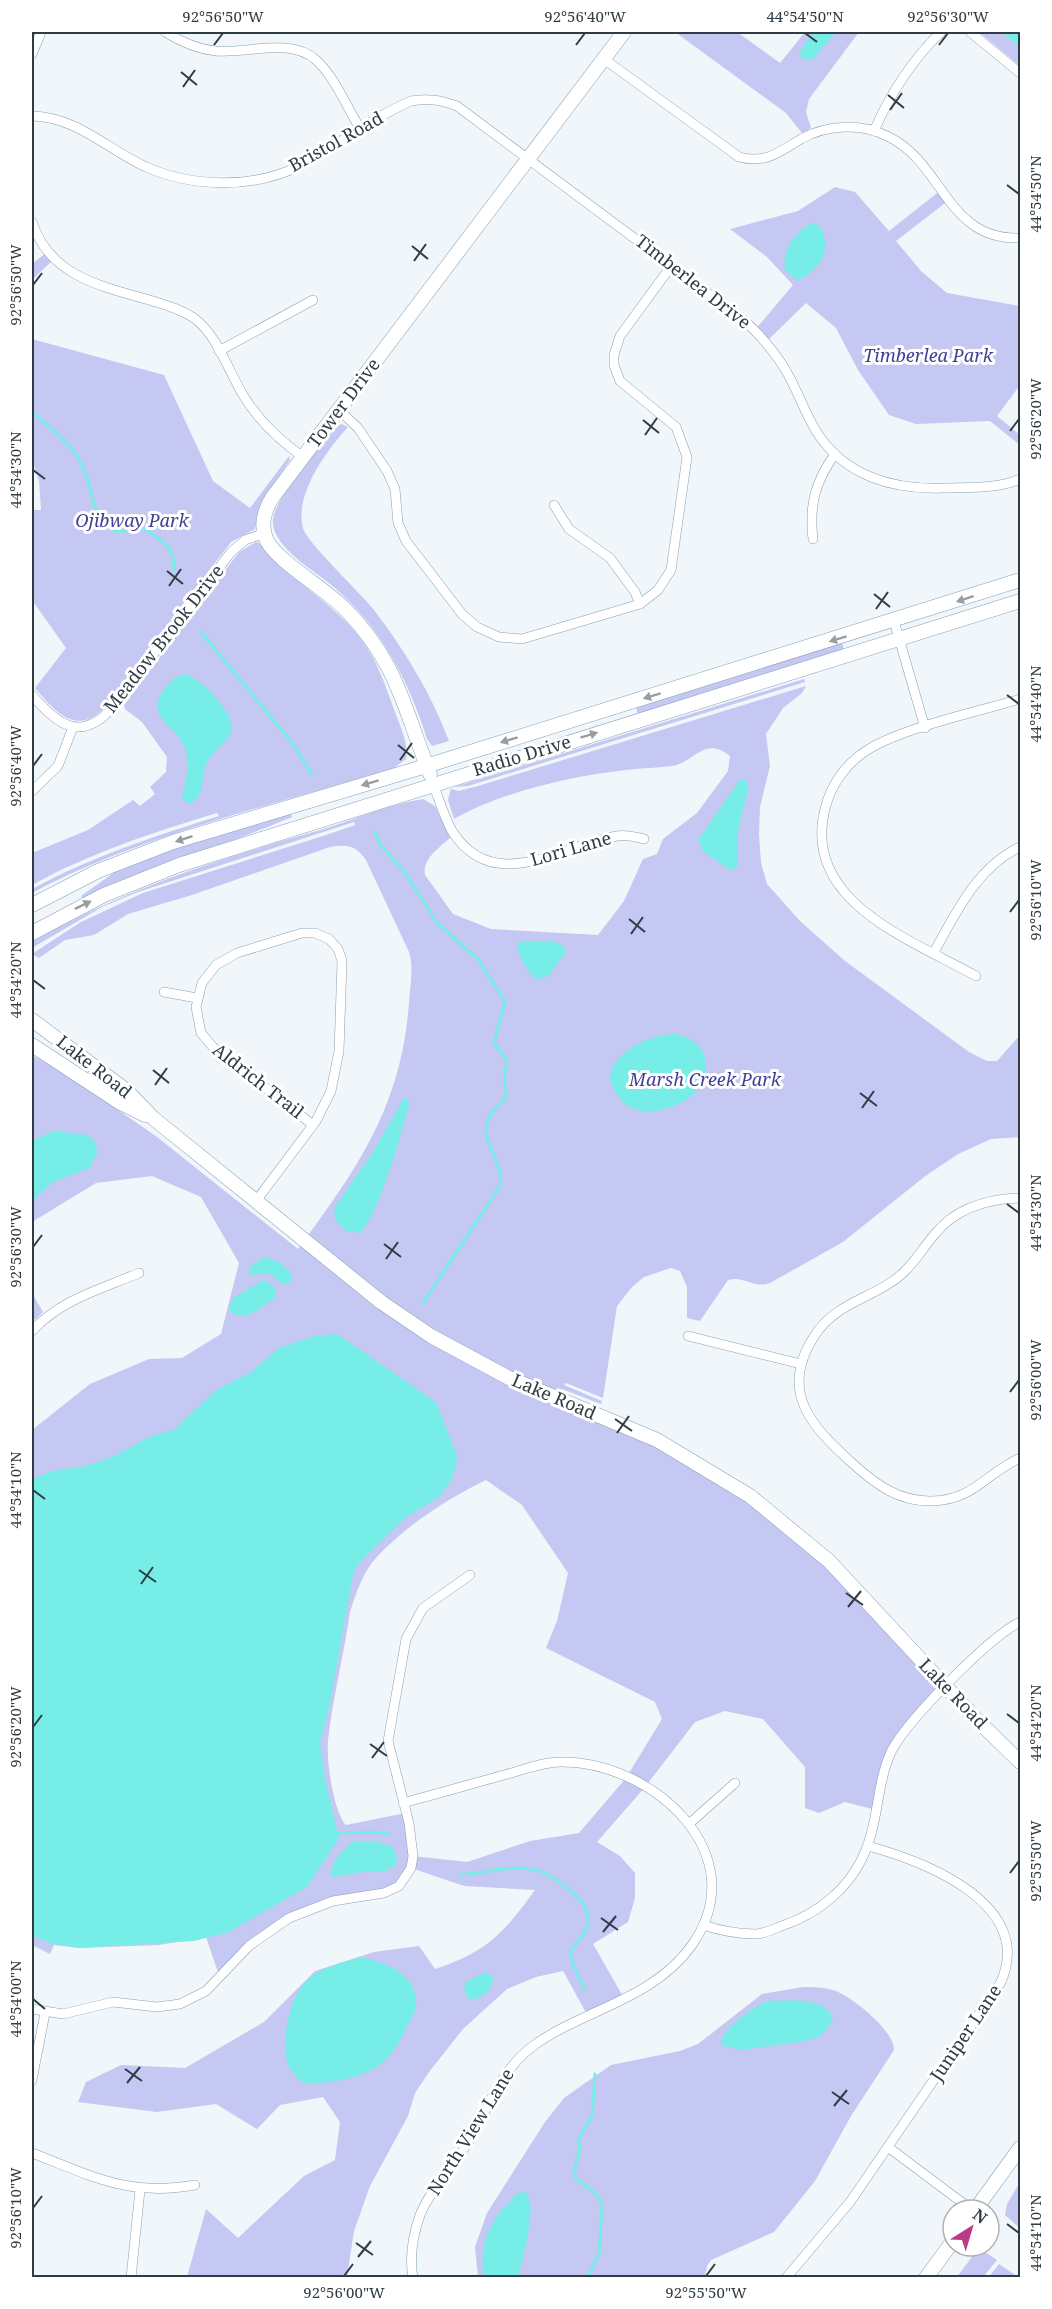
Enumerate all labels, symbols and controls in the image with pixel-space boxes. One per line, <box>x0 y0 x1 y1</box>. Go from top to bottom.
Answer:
text: 92°56'50"W <box>182 6 264 26</box>
text: 92°56'40"W <box>544 6 626 26</box>
text: 44°54'50"N <box>766 6 844 26</box>
text: 92°56'30"W <box>907 6 989 26</box>
street label: Bristol Road <box>284 105 387 177</box>
text: 44°54'50"N <box>1025 155 1045 233</box>
street label: Timberlea Drive <box>631 229 756 334</box>
text: 92°56'50"W <box>5 244 25 326</box>
park label: Timberlea Park <box>863 343 994 367</box>
street label: Tower Drive <box>302 353 385 452</box>
text: 92°56'20"W <box>1025 378 1045 460</box>
text: 44°54'30"N <box>5 431 25 509</box>
park label: Ojibway Park <box>75 508 189 532</box>
street label: Meadow Brook Drive <box>98 559 229 717</box>
one-way arrow <box>956 594 974 604</box>
one-way arrow <box>829 634 847 644</box>
text: 44°54'40"N <box>1025 665 1045 743</box>
one-way arrow <box>643 692 661 701</box>
text: 92°56'40"W <box>5 725 25 807</box>
street label: Radio Drive <box>470 729 574 781</box>
one-way arrow <box>580 730 598 739</box>
one-way arrow <box>500 736 518 745</box>
one-way arrow <box>361 779 379 788</box>
street label: Lori Lane <box>527 825 614 871</box>
one-way arrow <box>175 835 193 844</box>
text: 92°56'10"W <box>1025 859 1045 941</box>
one-way arrow <box>75 900 92 910</box>
text: 44°54'20"N <box>5 941 25 1019</box>
street label: Lake Road <box>52 1029 137 1103</box>
street label: Aldrich Trail <box>208 1037 309 1124</box>
park label: Marsh Creek Park <box>628 1067 782 1091</box>
text: 44°54'30"N <box>1025 1174 1045 1252</box>
text: 92°56'30"W <box>5 1206 25 1288</box>
text: 92°56'00"W <box>1025 1339 1045 1421</box>
street label: Lake Road <box>509 1368 600 1425</box>
text: 44°54'10"N <box>5 1451 25 1529</box>
street label: Lake Road <box>914 1653 993 1734</box>
text: 44°54'20"N <box>1025 1684 1045 1762</box>
text: 92°56'20"W <box>5 1686 25 1768</box>
text: 92°55'50"W <box>1025 1820 1045 1902</box>
text: 44°54'00"N <box>5 1960 25 2038</box>
street label: Juniper Lane <box>923 1979 1006 2086</box>
street label: North View Lane <box>421 2063 519 2199</box>
text: 92°56'10"W <box>5 2167 25 2249</box>
text: 44°54'10"N <box>1025 2194 1045 2272</box>
north arrow <box>941 2198 1001 2258</box>
text: N <box>968 2203 992 2229</box>
text: 92°56'00"W <box>303 2282 385 2302</box>
text: 92°55'50"W <box>665 2282 747 2302</box>

